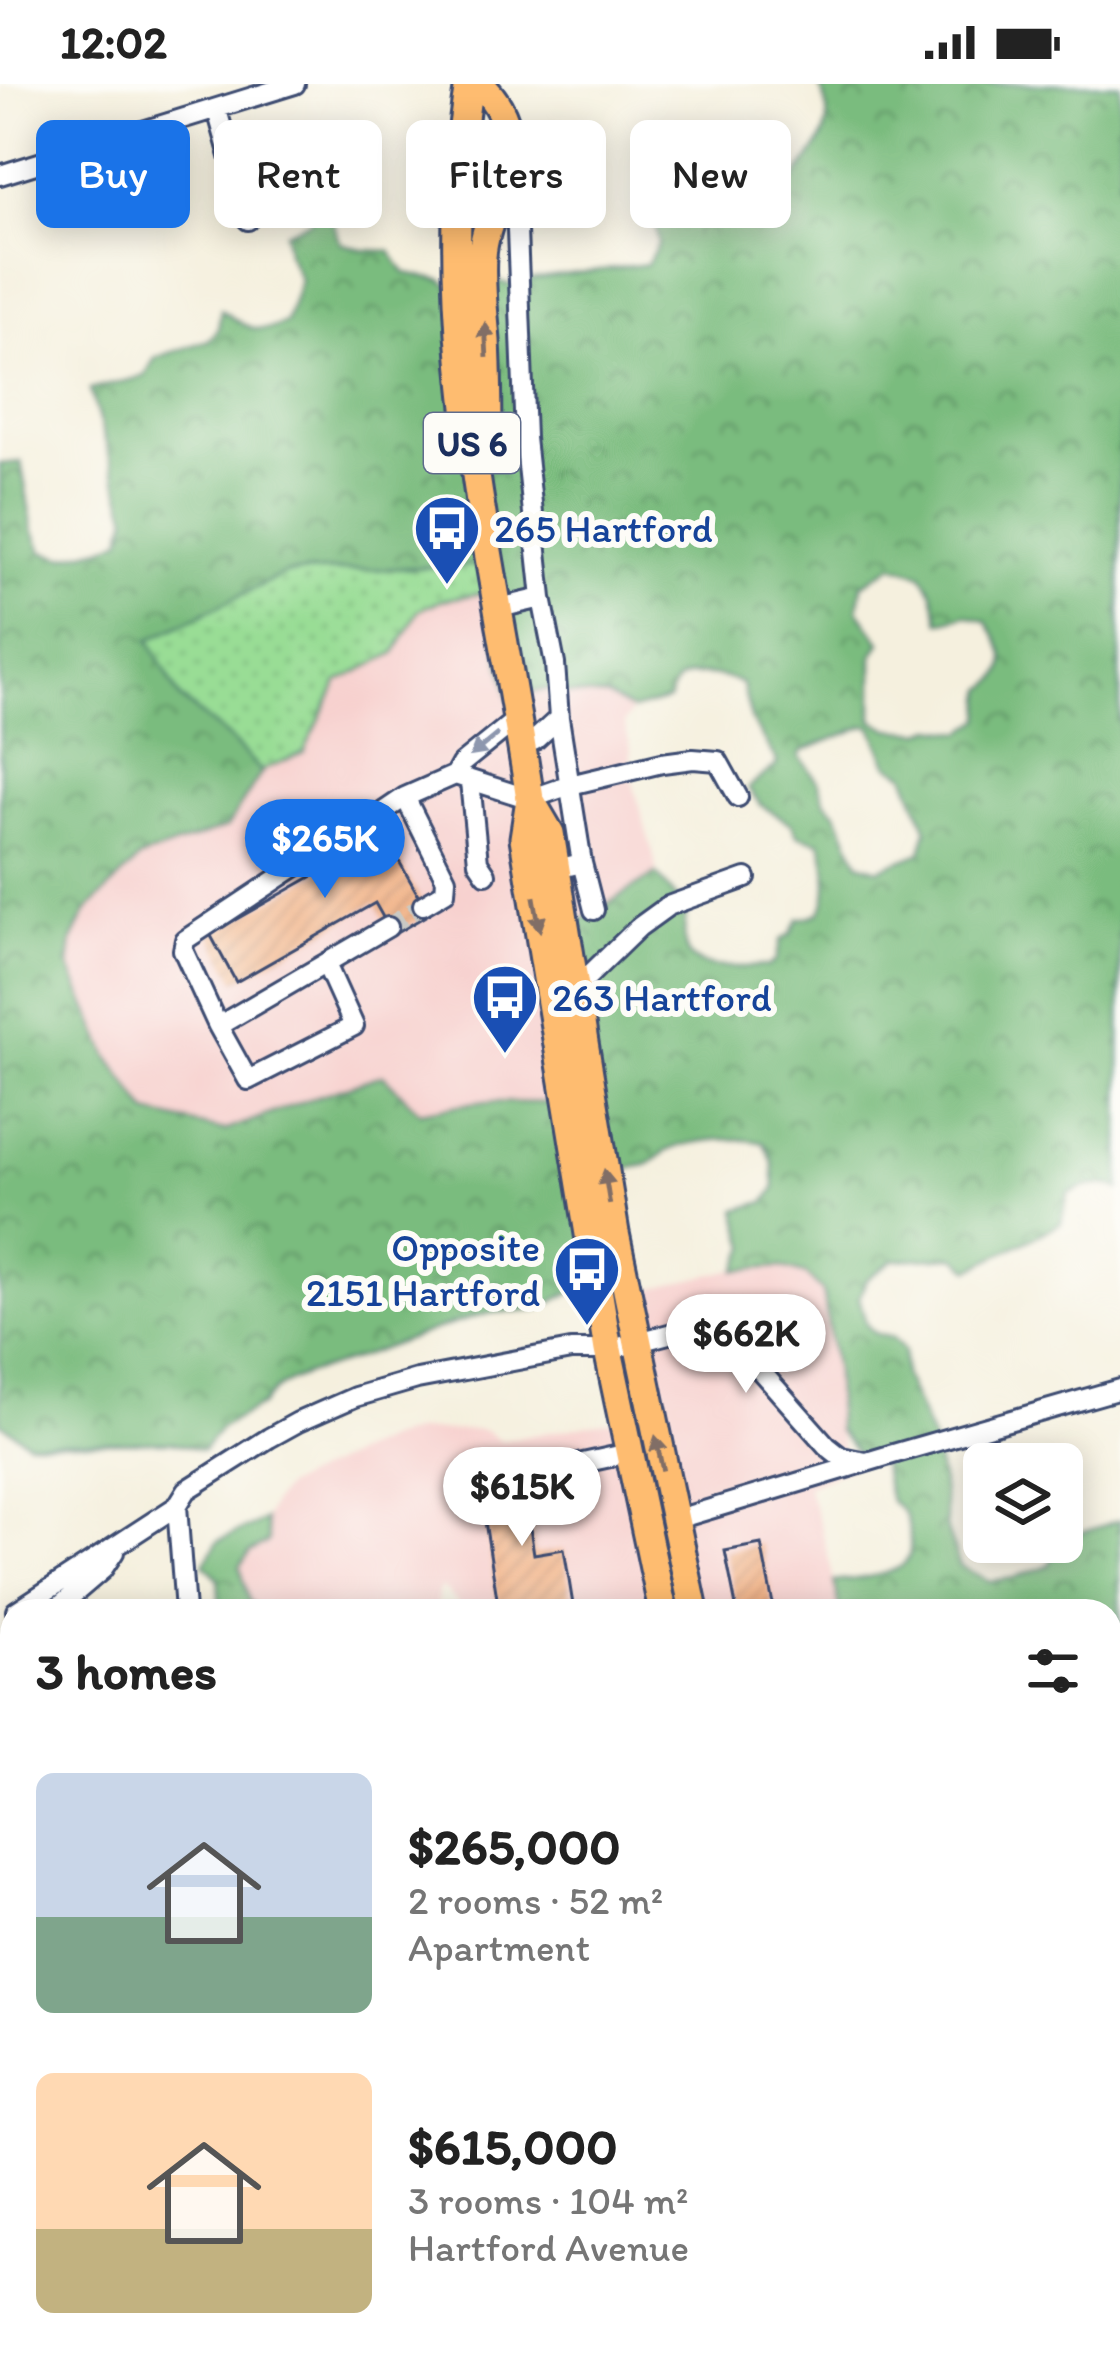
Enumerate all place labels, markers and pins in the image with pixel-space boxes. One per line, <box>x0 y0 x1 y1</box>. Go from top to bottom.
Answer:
bus stop icon: 265 Hartford <box>412 493 482 587</box>
place label: 265 Hartford <box>494 505 713 552</box>
pin: $265K <box>241 799 409 901</box>
bus stop icon: 263 Hartford <box>470 962 540 1056</box>
place label: 263 Hartford <box>552 974 772 1021</box>
place label: Opposite 2151 Hartford <box>306 1224 540 1316</box>
bus stop icon: Opposite 2151 Hartford <box>552 1234 622 1328</box>
pin: $662K <box>662 1294 830 1396</box>
pin: $615K <box>438 1447 606 1549</box>

